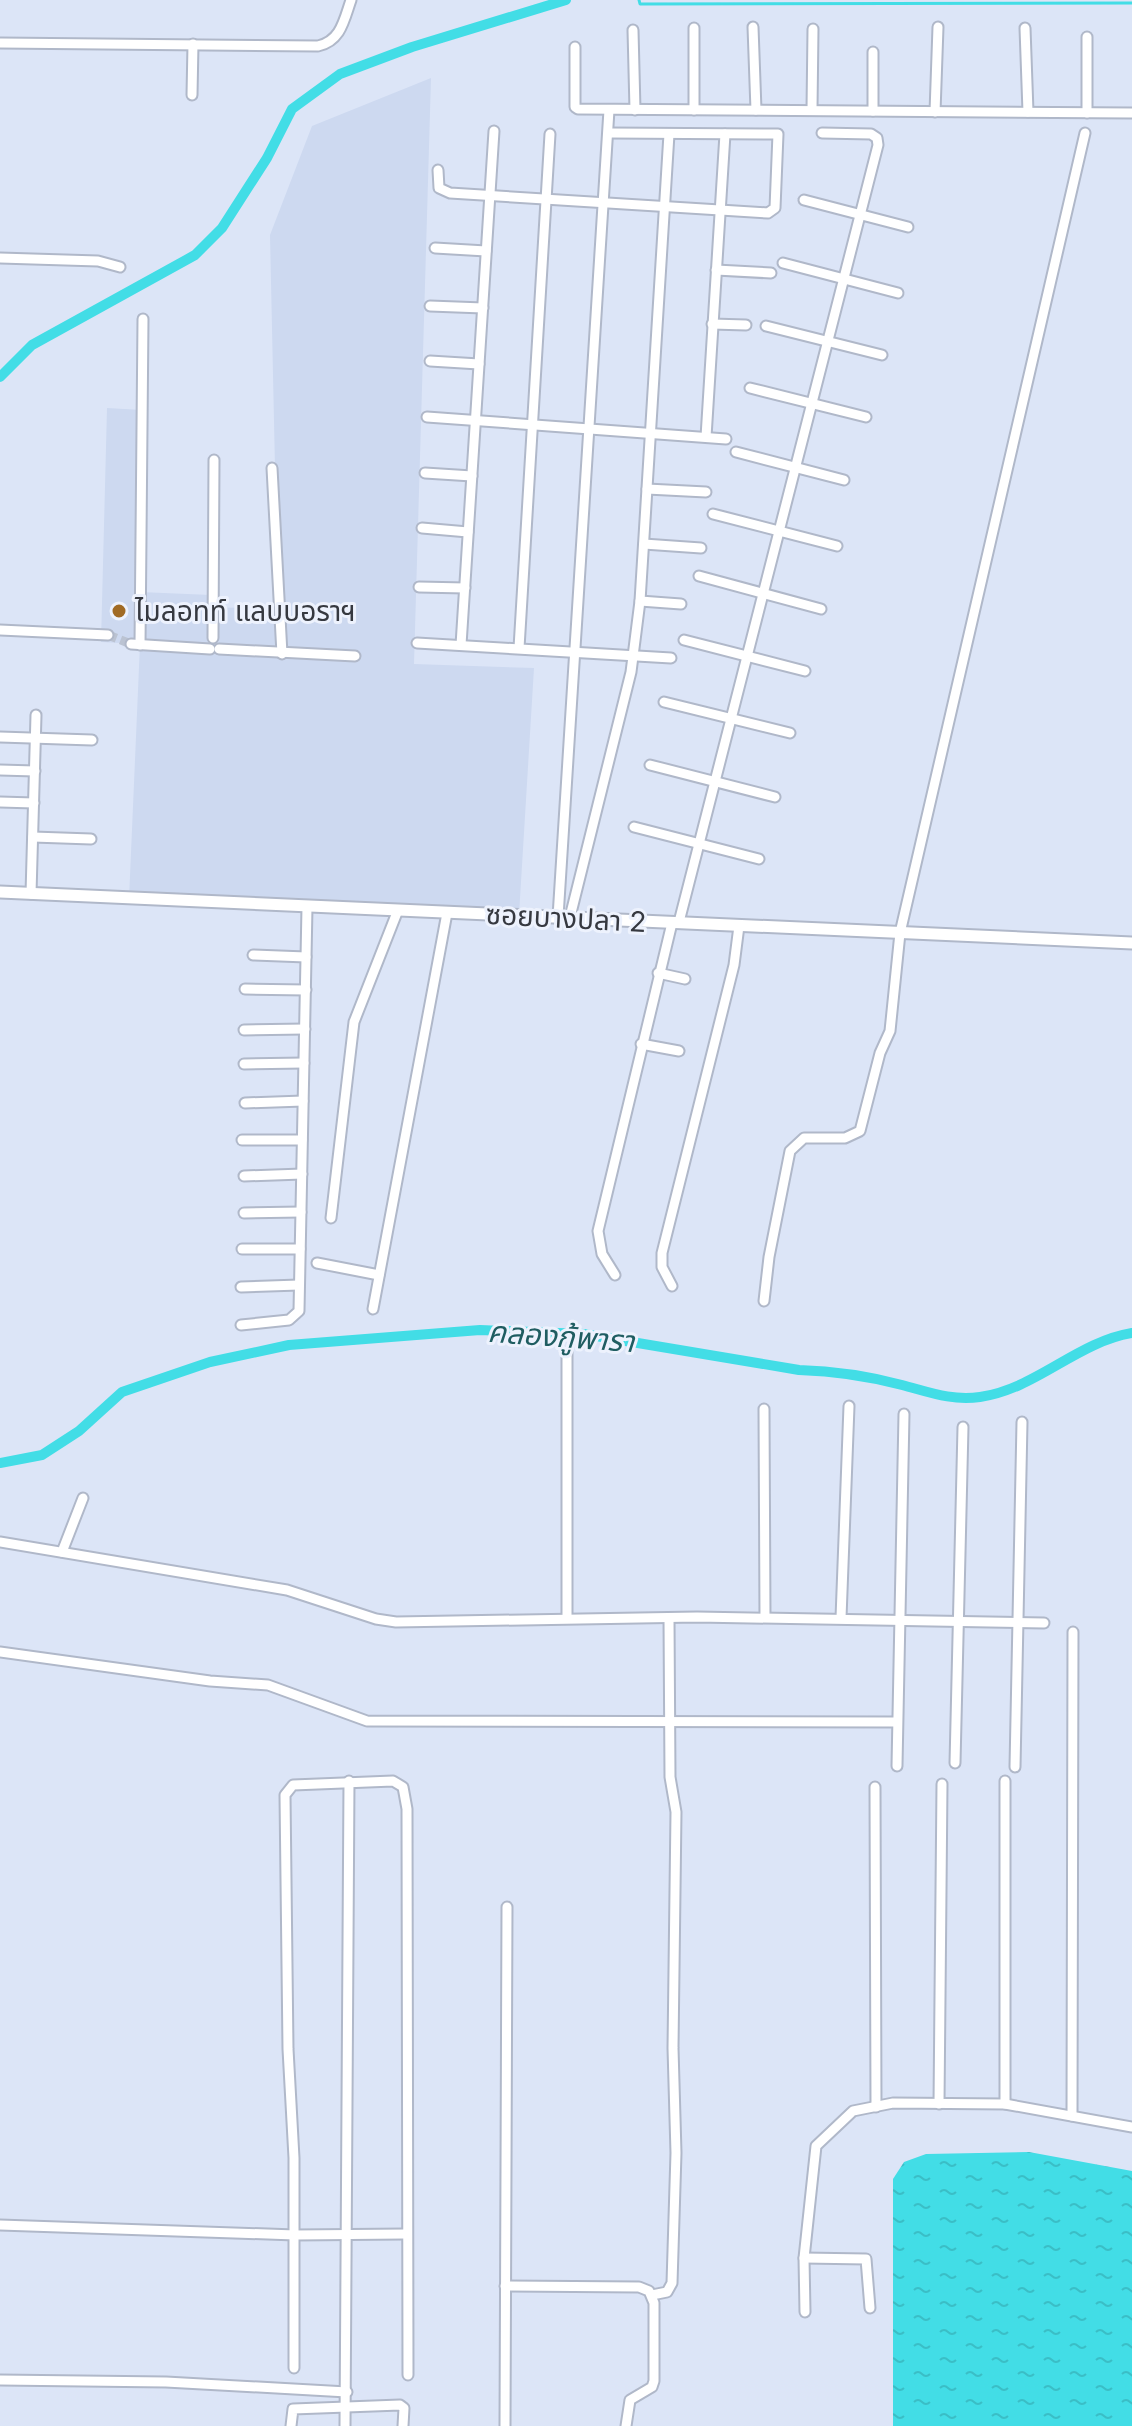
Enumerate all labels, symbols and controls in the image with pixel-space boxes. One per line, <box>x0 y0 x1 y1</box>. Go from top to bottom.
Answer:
place label: ไมลอทท์ แลบบอราฯ <box>134 594 356 628</box>
marker: ไมลอทท์ แลบบอราฯ <box>110 602 128 620</box>
street label: ซอยบางปลา 2 <box>485 897 647 939</box>
water label: คลองกู้พารา <box>487 1313 637 1360</box>

